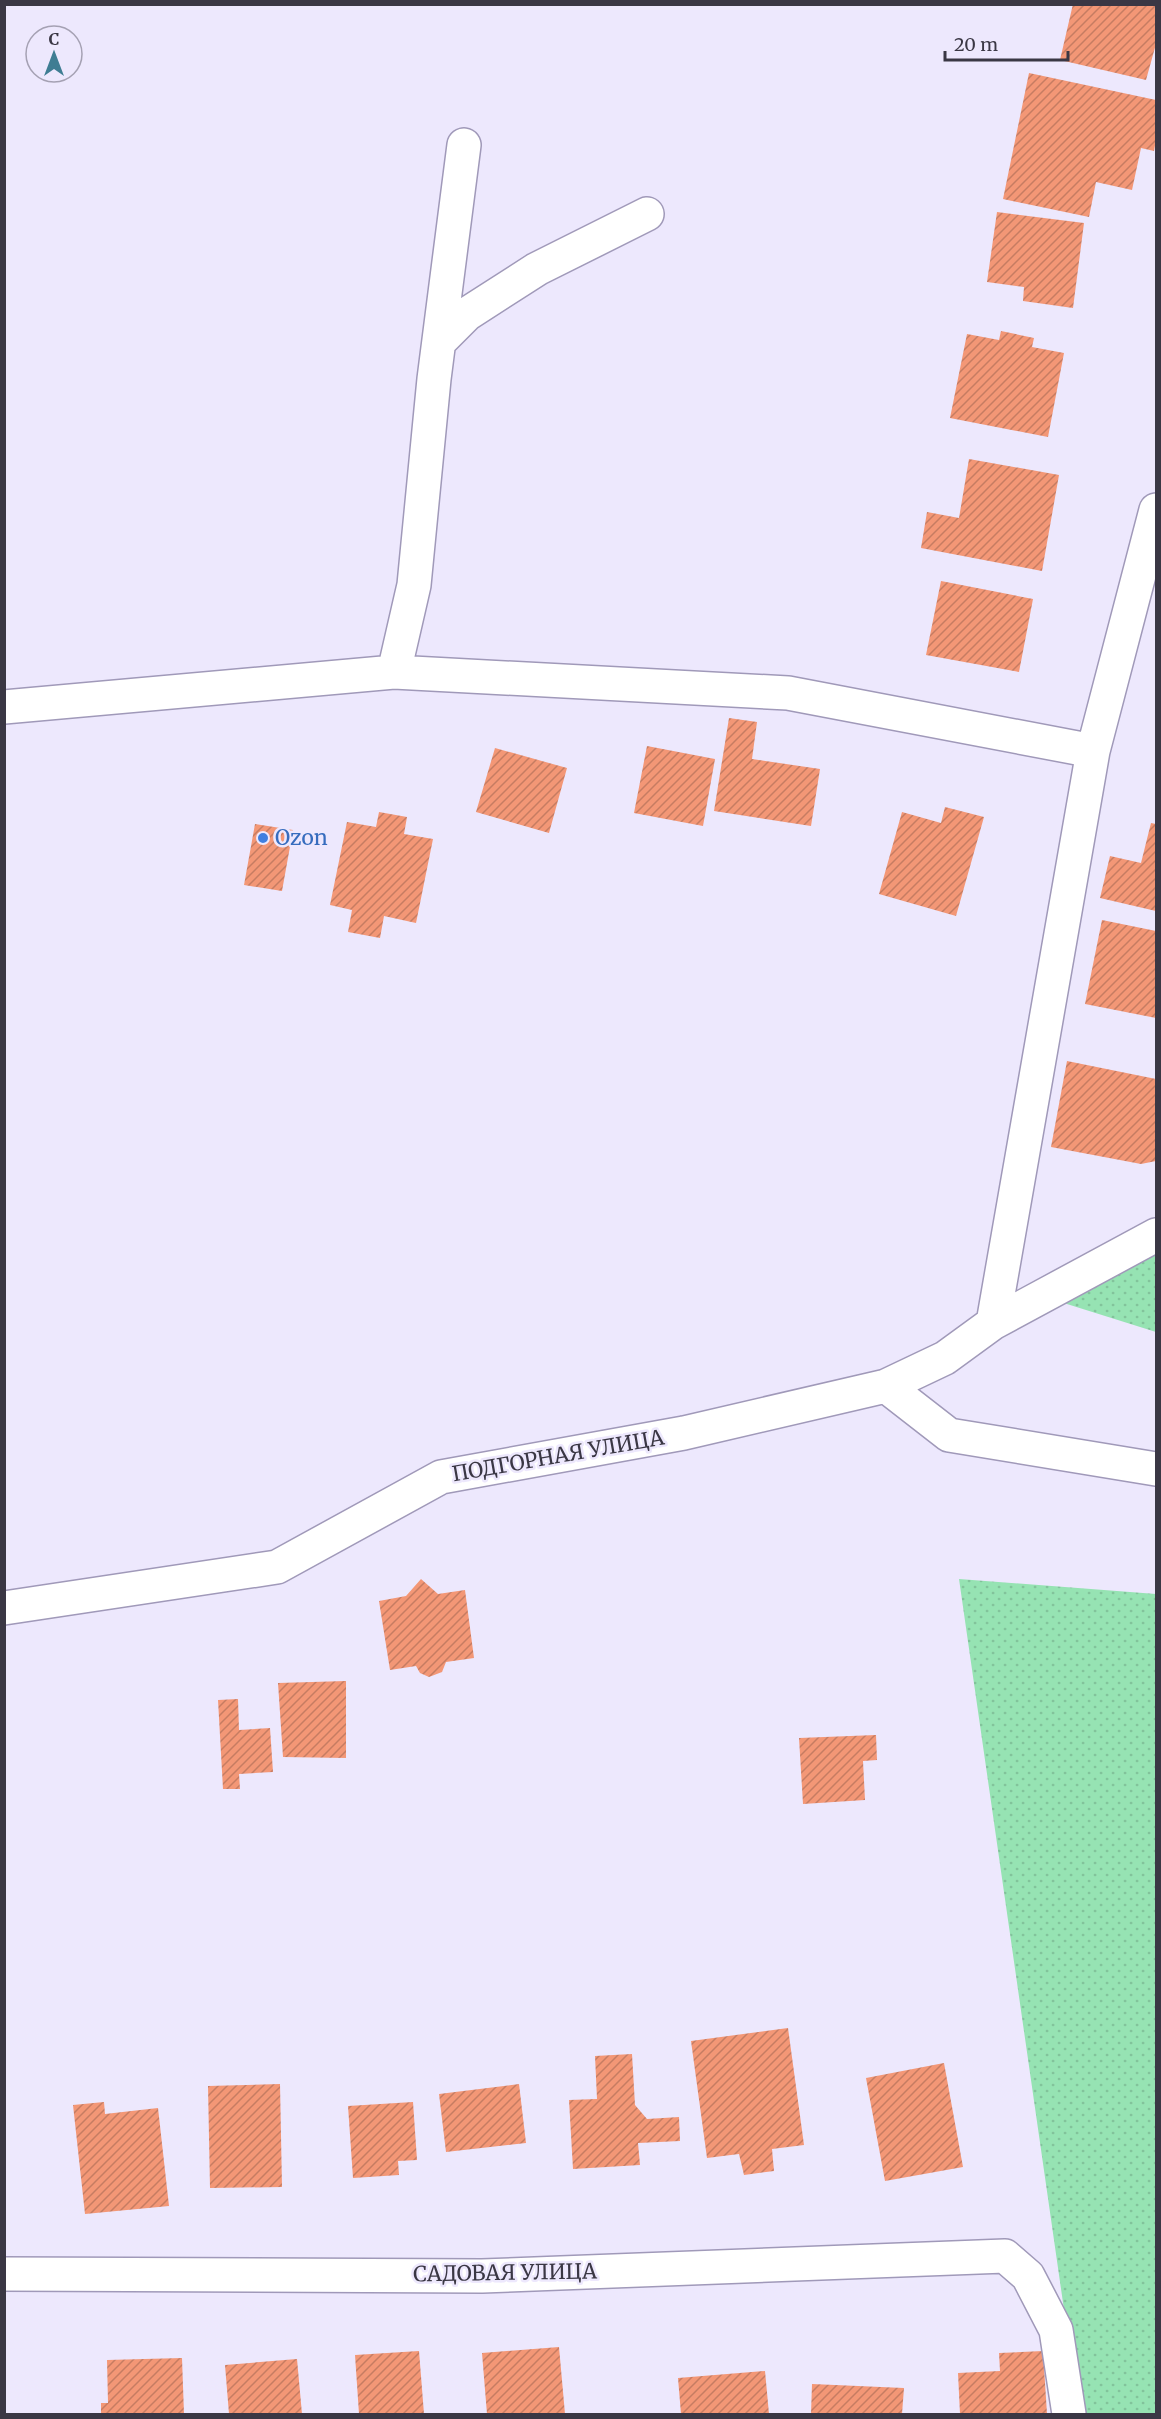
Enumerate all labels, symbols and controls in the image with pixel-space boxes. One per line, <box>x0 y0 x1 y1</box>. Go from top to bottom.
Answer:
north arrow <box>24 24 84 84</box>
scale bar <box>945 24 1068 62</box>
text: С <box>49 29 59 49</box>
text: 20 m <box>954 33 998 56</box>
place label: Ozon <box>275 824 328 851</box>
marker: Ozon <box>256 831 270 845</box>
street label: ПОДГОРНАЯ УЛИЦА <box>450 1424 666 1487</box>
street label: САДОВАЯ УЛИЦА <box>413 2257 597 2288</box>

